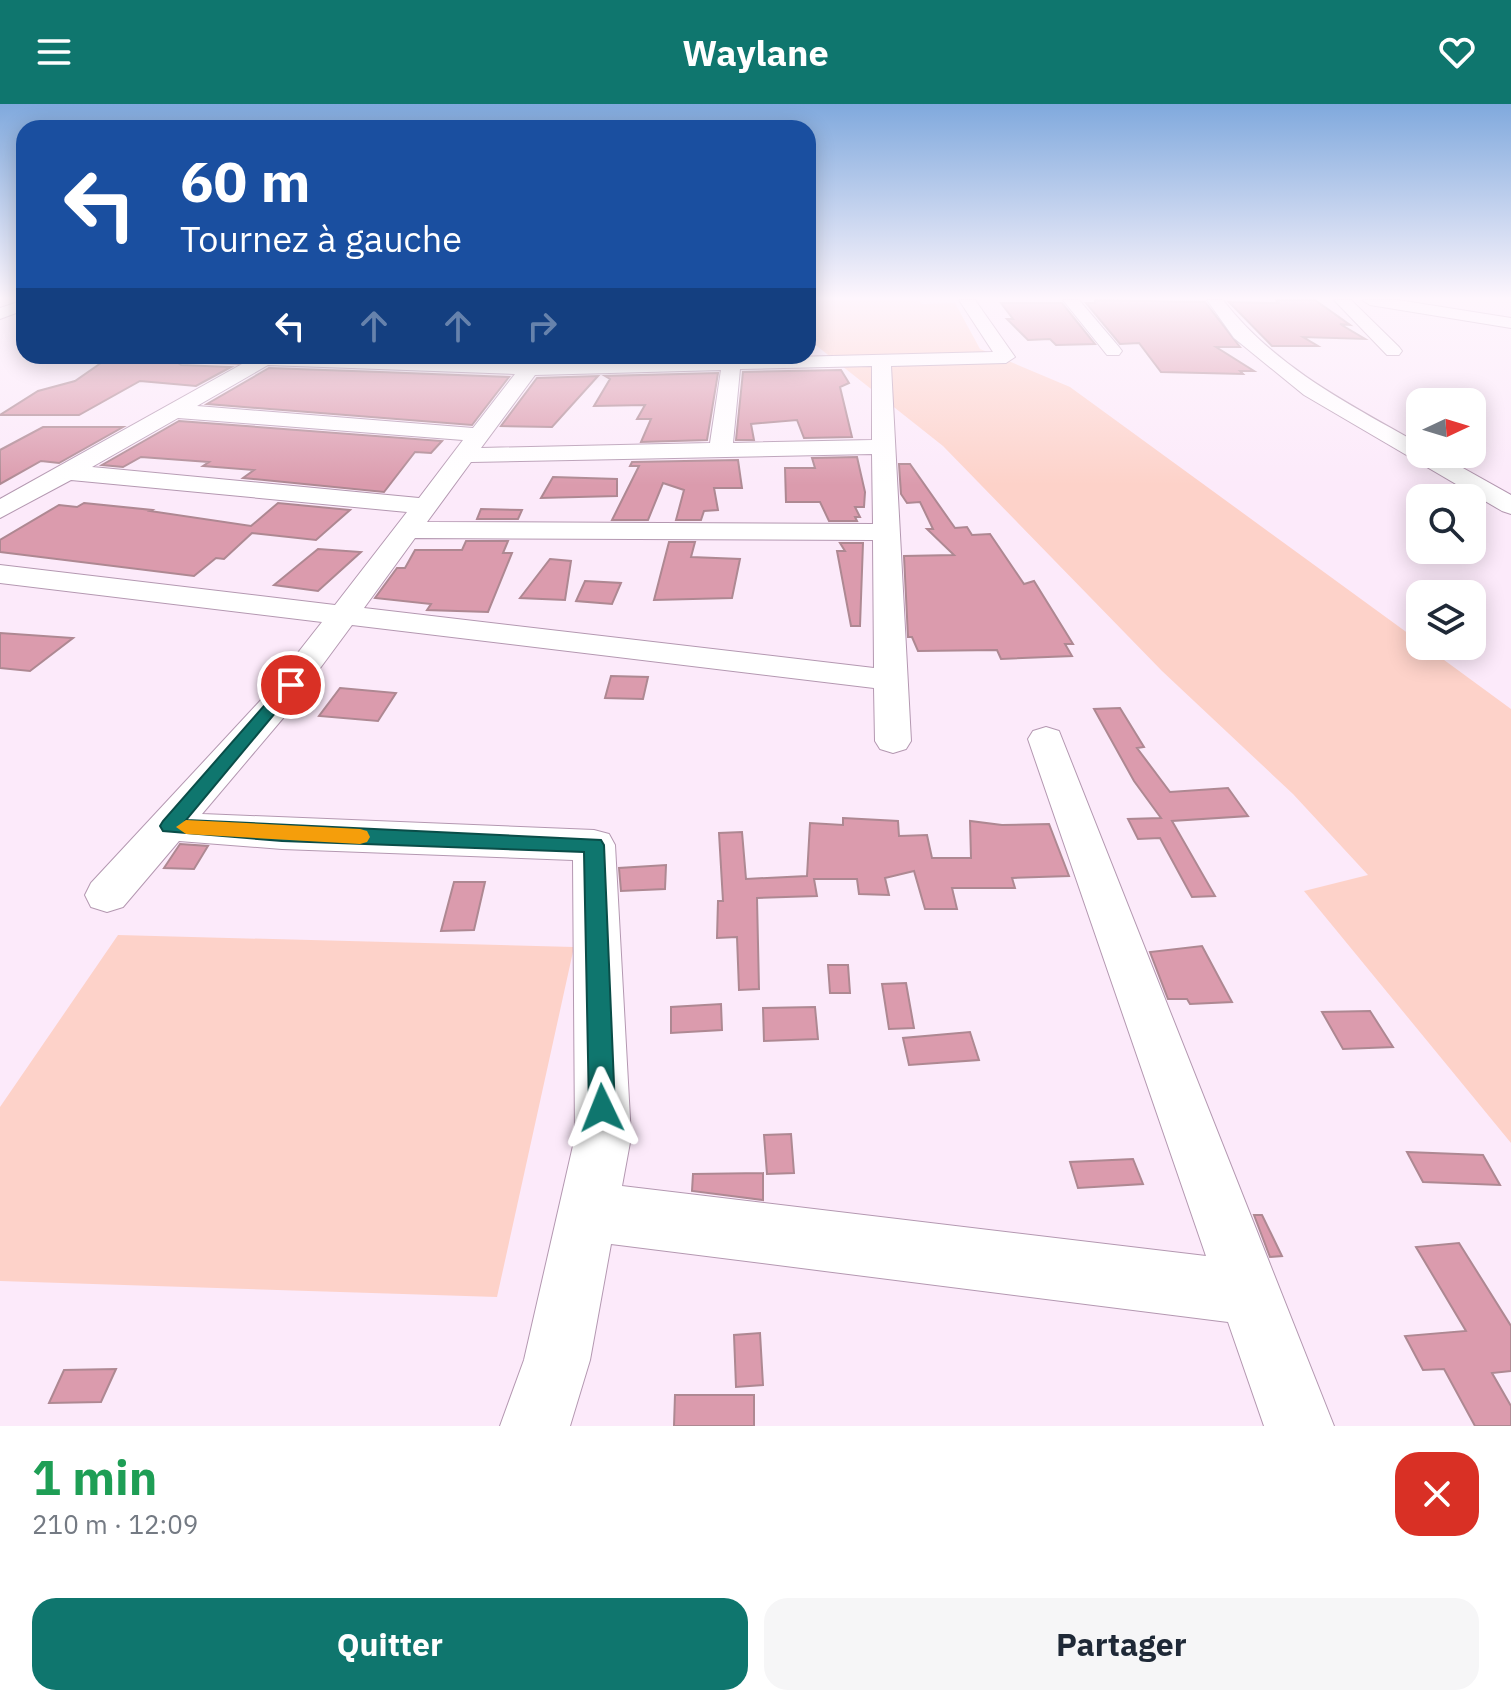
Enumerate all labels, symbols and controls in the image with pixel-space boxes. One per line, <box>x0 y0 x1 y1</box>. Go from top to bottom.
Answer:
text: Waylane <box>682 29 829 76</box>
icon: menu <box>32 30 76 74</box>
icon: heart <box>1435 30 1479 74</box>
text: 60 m <box>180 145 310 217</box>
icon: left <box>48 152 152 256</box>
text: Tournez à gauche <box>180 215 462 262</box>
icon: left <box>268 304 312 348</box>
icon: ahead <box>352 304 396 348</box>
icon: ahead <box>436 304 480 348</box>
icon: right <box>520 304 564 348</box>
north arrow <box>1406 388 1486 468</box>
map controls <box>1406 388 1486 660</box>
button: search <box>1406 484 1486 564</box>
button: layers <box>1406 580 1486 660</box>
pin <box>257 651 325 719</box>
icon: arrive <box>269 663 313 707</box>
position arrow <box>560 1066 644 1150</box>
text: 1 min <box>32 1446 157 1508</box>
button: close <box>1395 1452 1479 1536</box>
text: 210 m · 12:09 <box>32 1507 198 1541</box>
button: Quitter <box>32 1598 748 1690</box>
button: Partager <box>764 1598 1479 1690</box>

